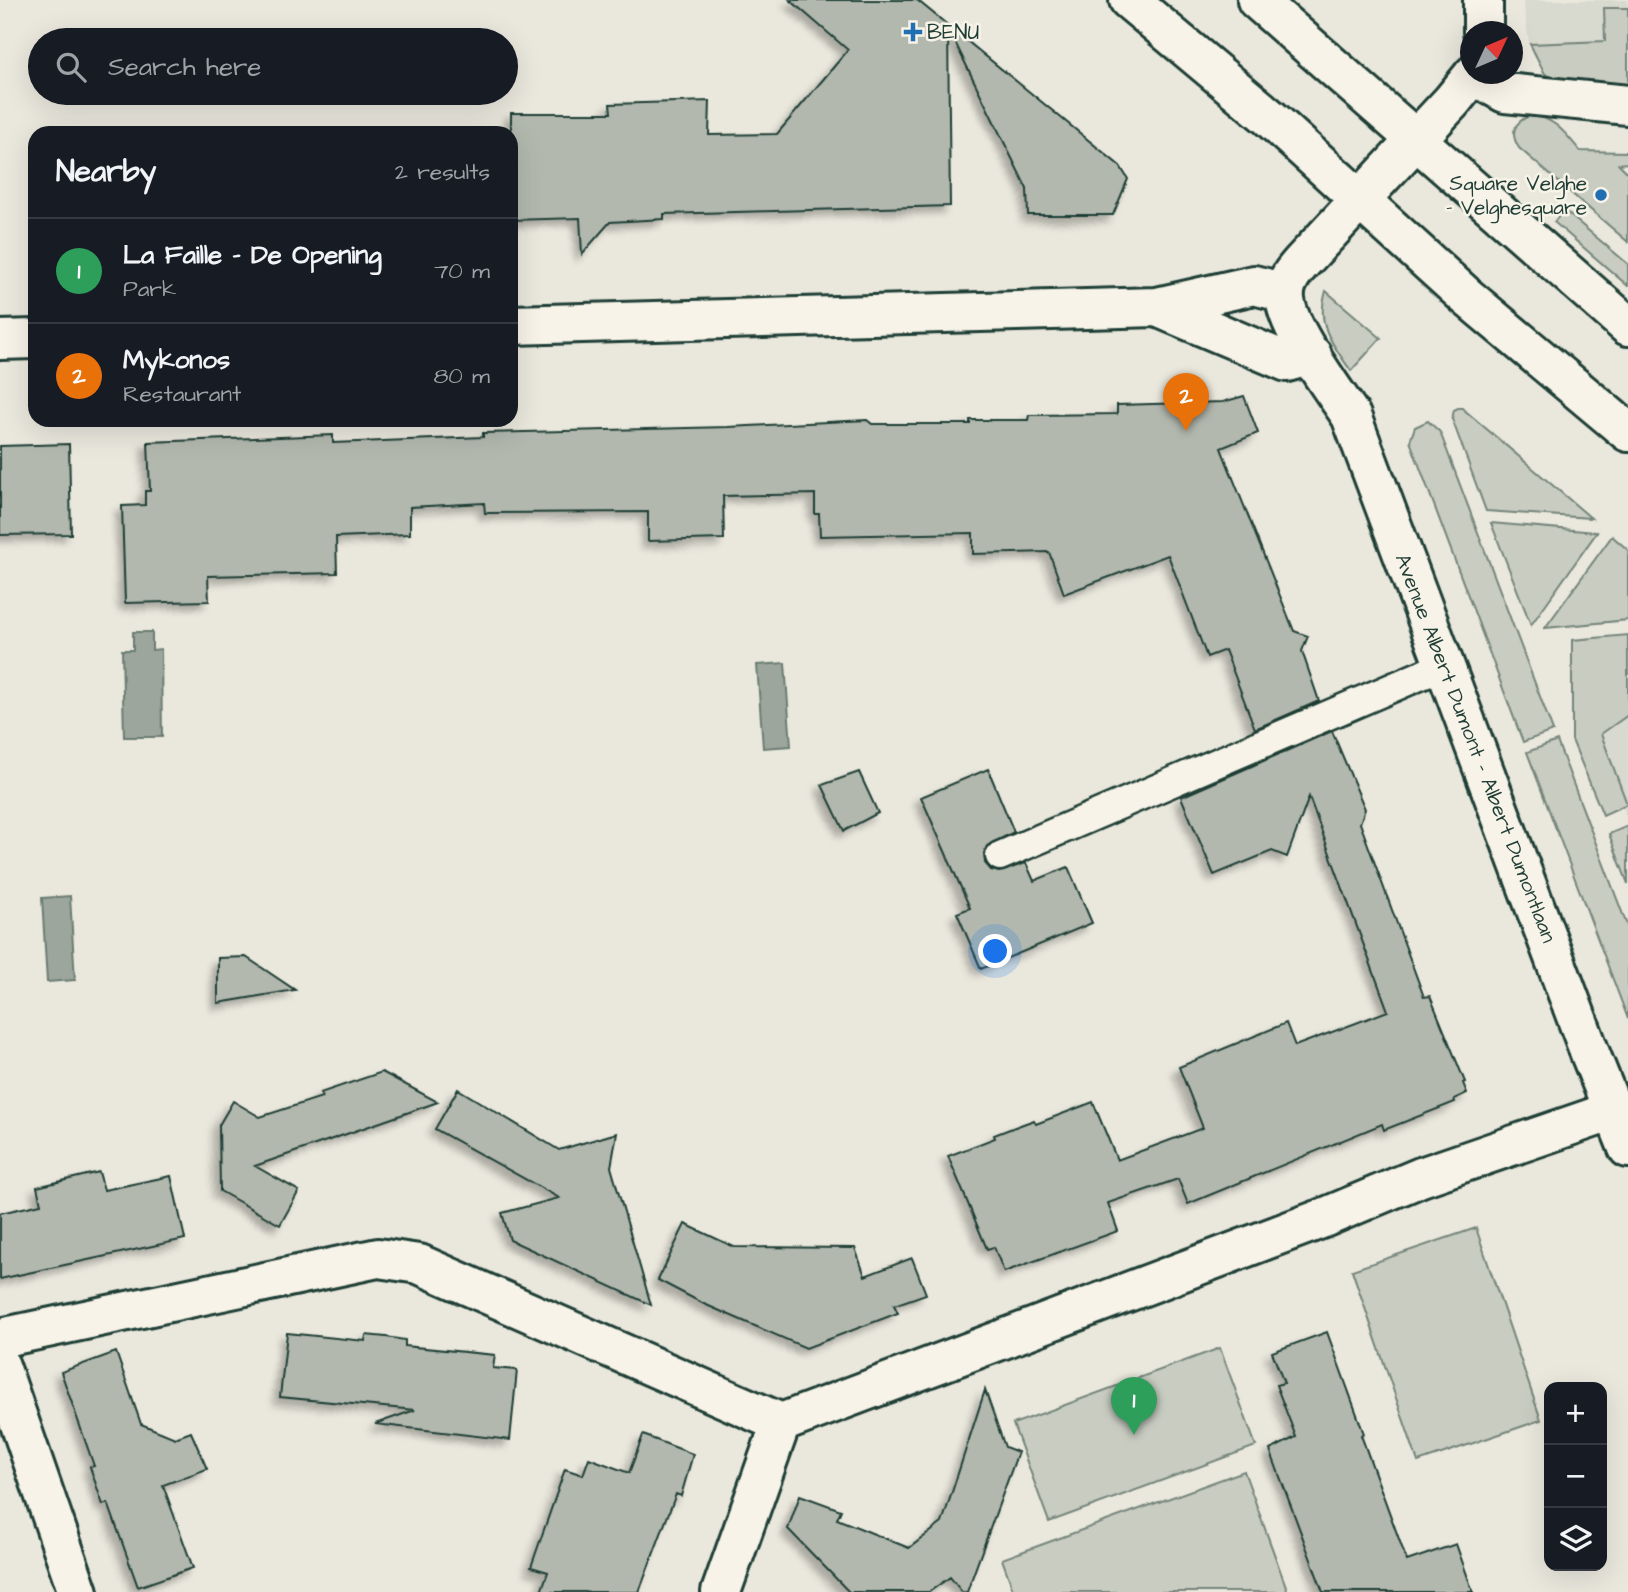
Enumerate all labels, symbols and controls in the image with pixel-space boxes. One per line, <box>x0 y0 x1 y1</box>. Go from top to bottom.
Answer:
place label: BENU <box>927 18 979 47</box>
north arrow <box>1460 21 1523 84</box>
marker: BENU <box>905 24 921 40</box>
search box <box>28 28 518 105</box>
icon: search <box>52 48 90 86</box>
text: Search here <box>108 49 261 85</box>
text: Nearby <box>56 151 156 193</box>
text: 2 results <box>395 156 490 188</box>
place label: Square Velghe - Velghesquare <box>1446 169 1587 224</box>
marker: Square Velghe - Velghesquare <box>1593 187 1609 203</box>
text: La Faille - De Opening <box>123 237 382 273</box>
text: 1 <box>78 255 80 287</box>
text: 70 m <box>434 255 490 287</box>
text: Park <box>123 273 176 305</box>
text: Mykonos <box>123 342 230 378</box>
text: 2 <box>72 360 86 392</box>
text: 80 m <box>433 360 490 392</box>
pin: 2 <box>1163 373 1209 431</box>
text: Restaurant <box>123 378 241 410</box>
street label: Avenue Albert Dumont - Albert Dumontlaan <box>1388 549 1563 947</box>
your location <box>978 934 1012 968</box>
pin: 1 <box>1111 1377 1157 1435</box>
map controls <box>1544 1382 1607 1571</box>
button: + <box>1544 1382 1607 1445</box>
button: − <box>1544 1445 1607 1508</box>
button: layers <box>1544 1508 1607 1571</box>

